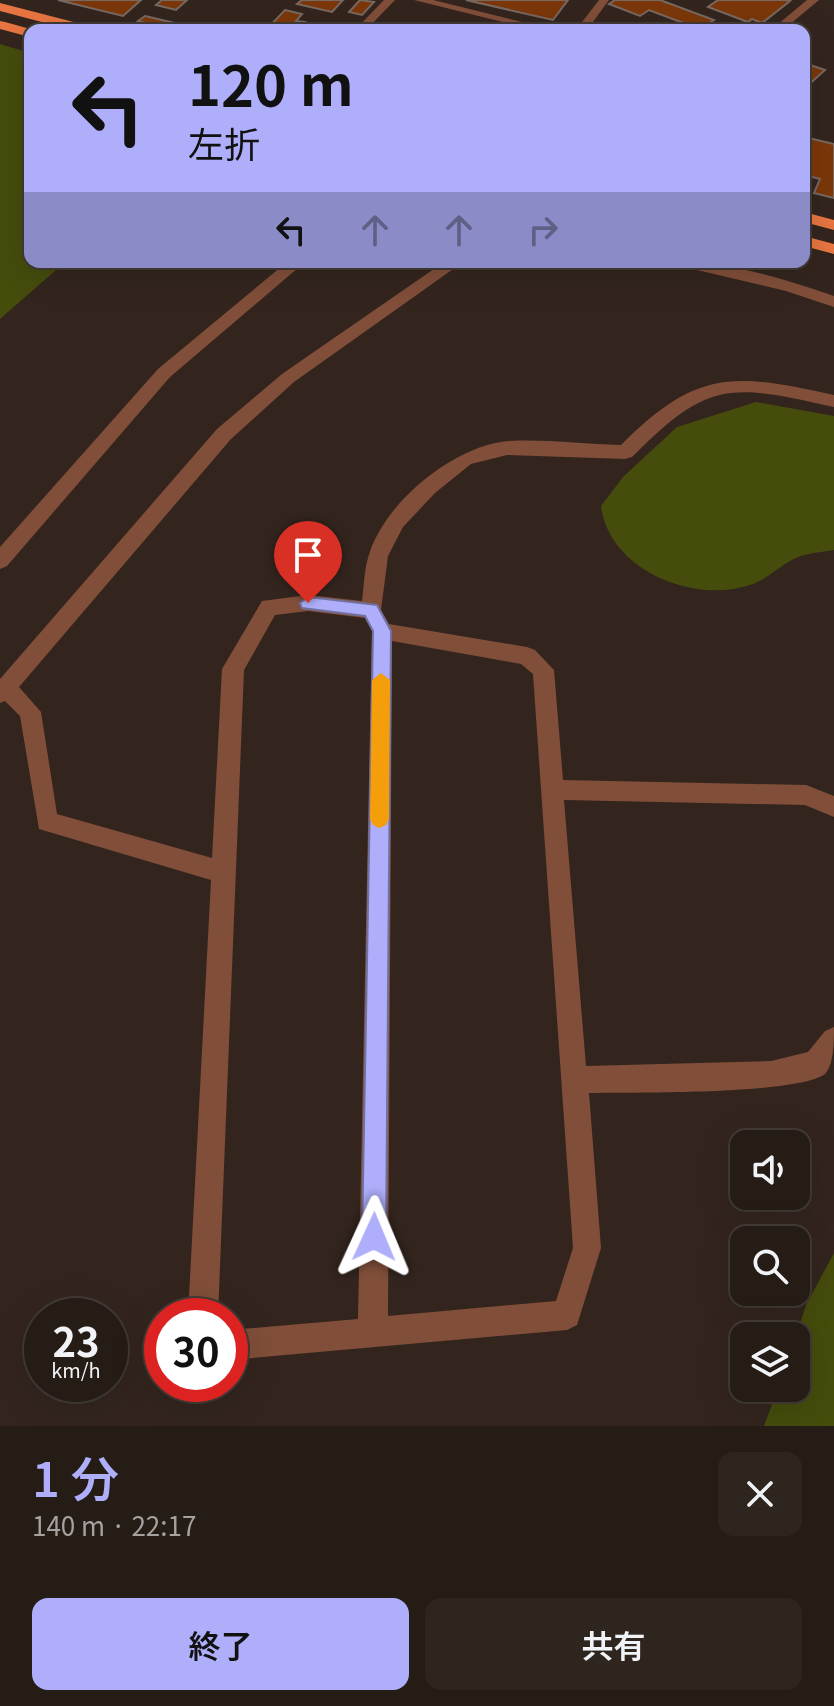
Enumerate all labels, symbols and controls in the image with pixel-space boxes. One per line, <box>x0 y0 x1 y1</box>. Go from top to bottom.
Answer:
text: 120 m <box>188 41 354 122</box>
icon: left <box>56 56 160 160</box>
text: 左折 <box>188 116 260 168</box>
icon: left <box>269 208 313 252</box>
icon: ahead <box>353 208 397 252</box>
icon: ahead <box>437 208 481 252</box>
icon: right <box>521 208 565 252</box>
pin <box>274 521 342 603</box>
icon: arrive <box>286 533 330 577</box>
map controls <box>730 1130 810 1402</box>
button: sound <box>730 1130 810 1210</box>
position arrow <box>332 1195 416 1279</box>
button: search <box>730 1226 810 1306</box>
speed limit sign: 30 <box>144 1298 248 1402</box>
text: 23 <box>52 1311 100 1369</box>
button: layers <box>730 1322 810 1402</box>
text: km/h <box>51 1355 101 1384</box>
text: 1 分 <box>32 1441 119 1511</box>
button: close <box>718 1452 802 1536</box>
text: 140 m · 22:17 <box>32 1506 196 1543</box>
button: 終了 <box>32 1598 409 1690</box>
button: 共有 <box>425 1598 802 1690</box>

